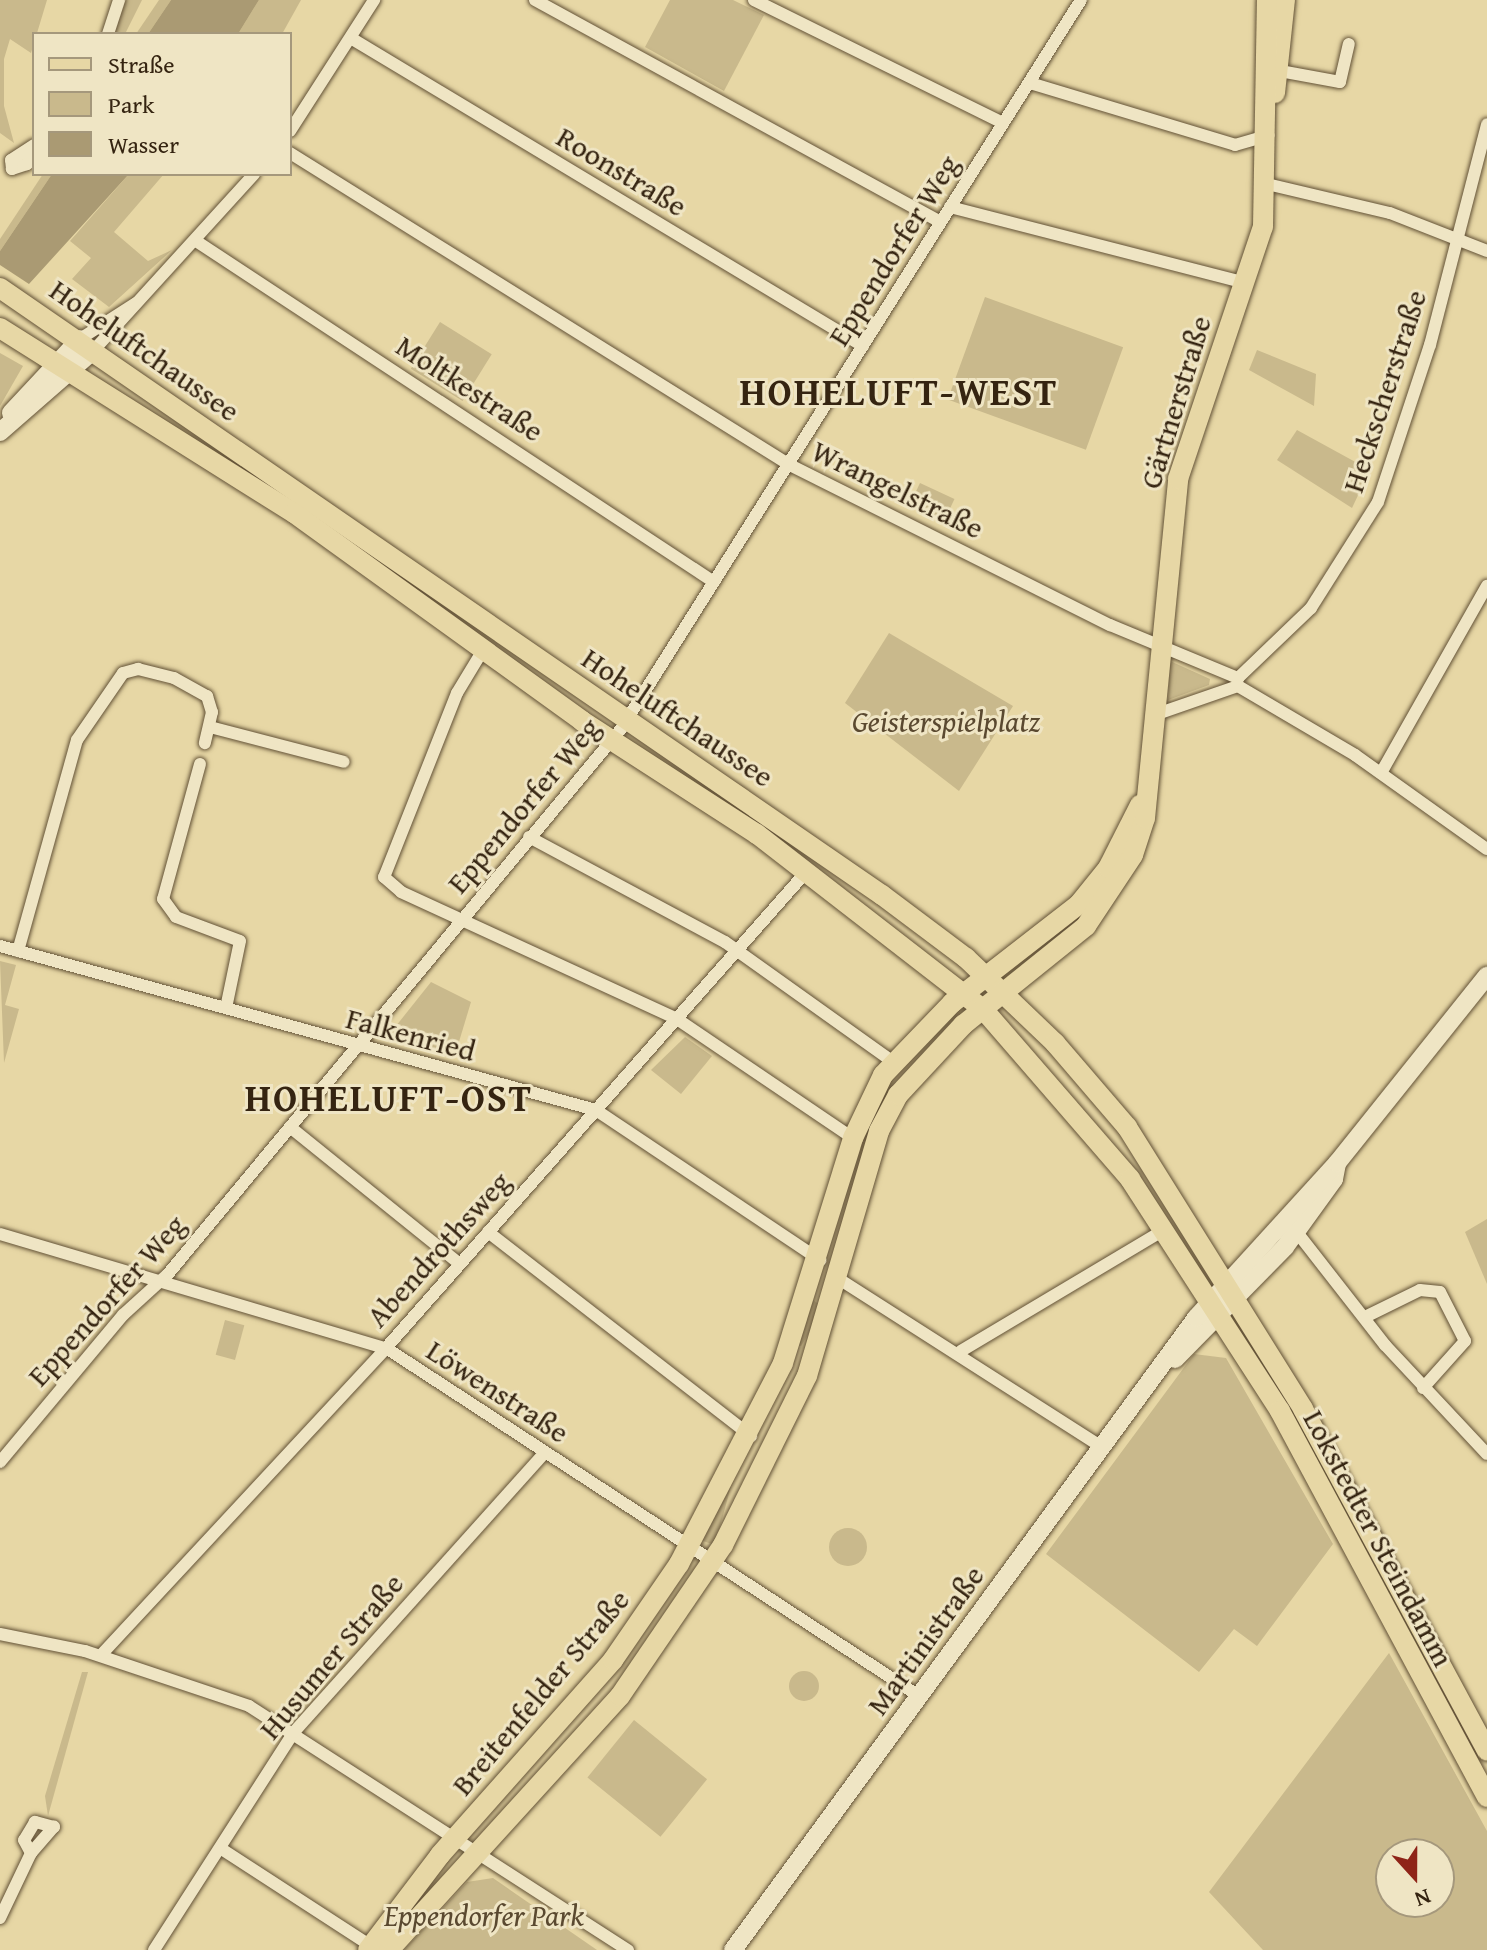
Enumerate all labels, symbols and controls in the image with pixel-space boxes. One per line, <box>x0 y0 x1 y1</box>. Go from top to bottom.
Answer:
legend <box>32 32 292 176</box>
text: Straße <box>108 47 175 82</box>
text: Park <box>108 87 154 122</box>
street label: Roonstraße <box>551 118 693 224</box>
text: Wasser <box>108 127 179 162</box>
street label: Eppendorfer Weg <box>820 148 966 352</box>
street label: Hoheluftchaussee <box>43 271 247 429</box>
street label: Heckscherstraße <box>1334 285 1434 497</box>
street label: Gärtnerstraße <box>1132 311 1218 493</box>
street label: Moltkestraße <box>390 327 550 449</box>
district label: HOHELUFT-WEST <box>739 369 1059 415</box>
street label: Wrangelstraße <box>806 432 990 546</box>
street label: Hoheluftchaussee <box>575 640 781 794</box>
park label: Geisterspielplatz <box>852 703 1040 739</box>
street label: Eppendorfer Weg <box>439 710 607 900</box>
street label: Falkenried <box>342 999 480 1069</box>
district label: HOHELUFT-OST <box>245 1075 533 1121</box>
street label: Abendrothsweg <box>359 1164 517 1334</box>
street label: Eppendorfer Weg <box>20 1207 192 1393</box>
street label: Löwenstraße <box>420 1332 576 1450</box>
street label: Lokstedter Steindamm <box>1296 1404 1462 1672</box>
street label: Martinistraße <box>859 1558 991 1722</box>
street label: Husumer Straße <box>251 1566 411 1746</box>
street label: Breitenfelder Straße <box>444 1582 636 1802</box>
north arrow <box>1375 1838 1455 1918</box>
text: N <box>1410 1881 1435 1916</box>
park label: Eppendorfer Park <box>384 1897 584 1933</box>

